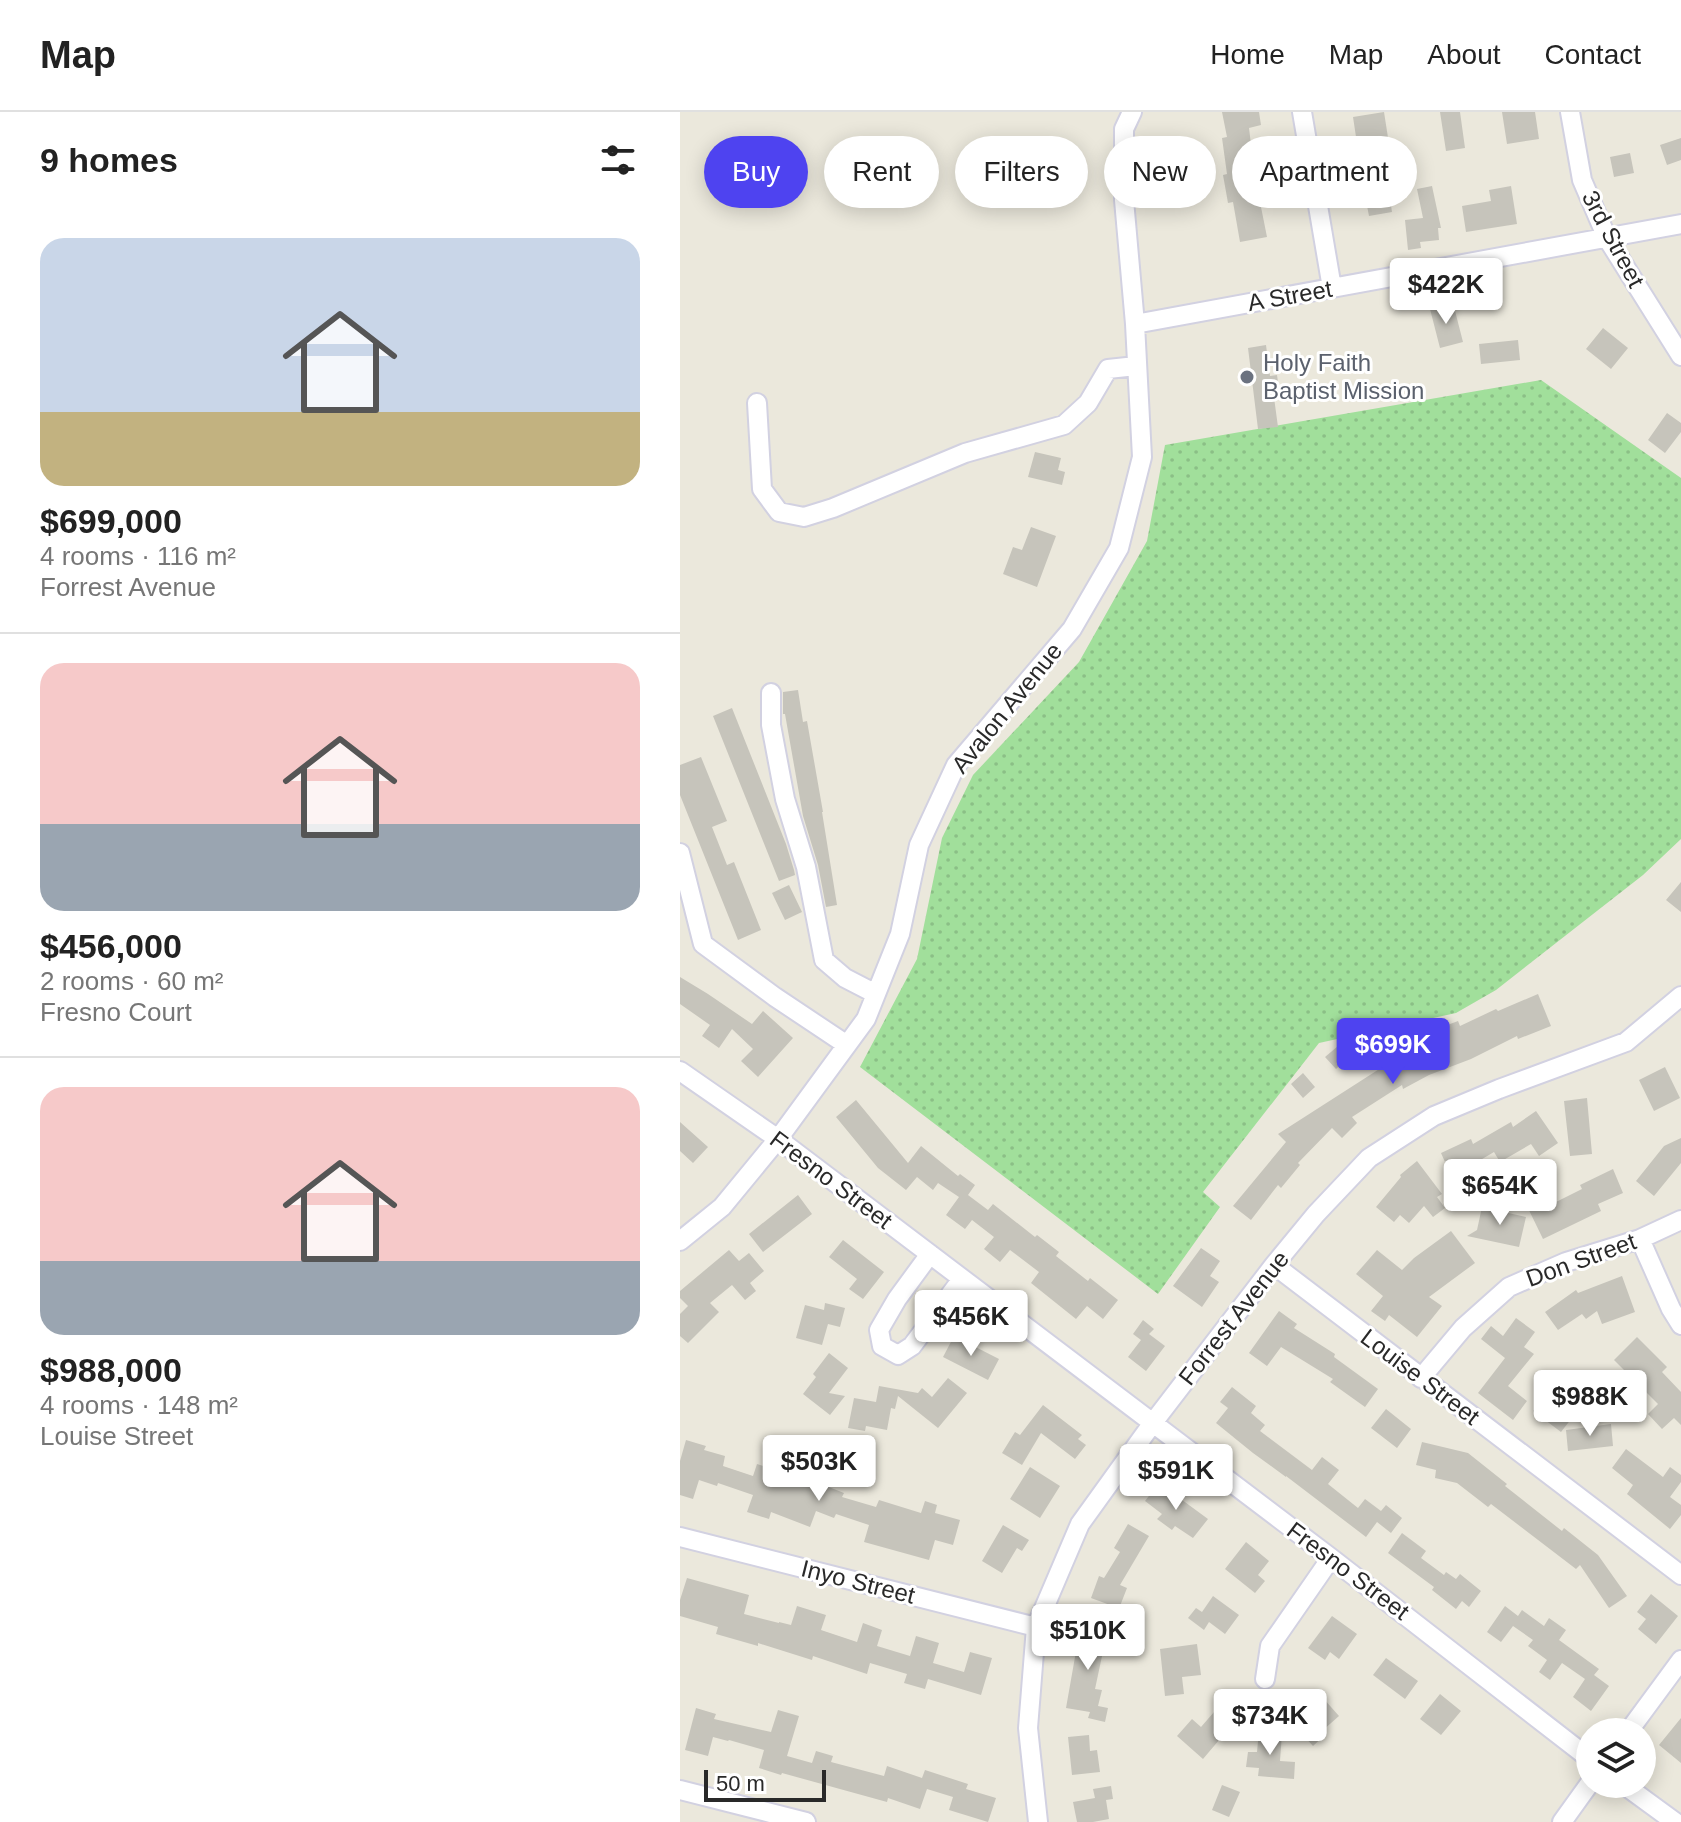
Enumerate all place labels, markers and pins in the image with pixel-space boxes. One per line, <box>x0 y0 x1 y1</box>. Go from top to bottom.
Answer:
pin: $422K <box>1390 258 1502 326</box>
place label: Holy Faith Baptist Mission <box>1263 349 1424 404</box>
marker: Holy Faith Baptist Mission <box>1238 368 1256 386</box>
pin: $699K <box>1337 1018 1449 1086</box>
pin: $654K <box>1444 1159 1556 1227</box>
pin: $456K <box>915 1290 1027 1358</box>
pin: $988K <box>1534 1370 1646 1438</box>
pin: $503K <box>763 1435 875 1503</box>
pin: $591K <box>1120 1444 1232 1512</box>
pin: $510K <box>1032 1604 1144 1672</box>
pin: $734K <box>1214 1689 1326 1757</box>

